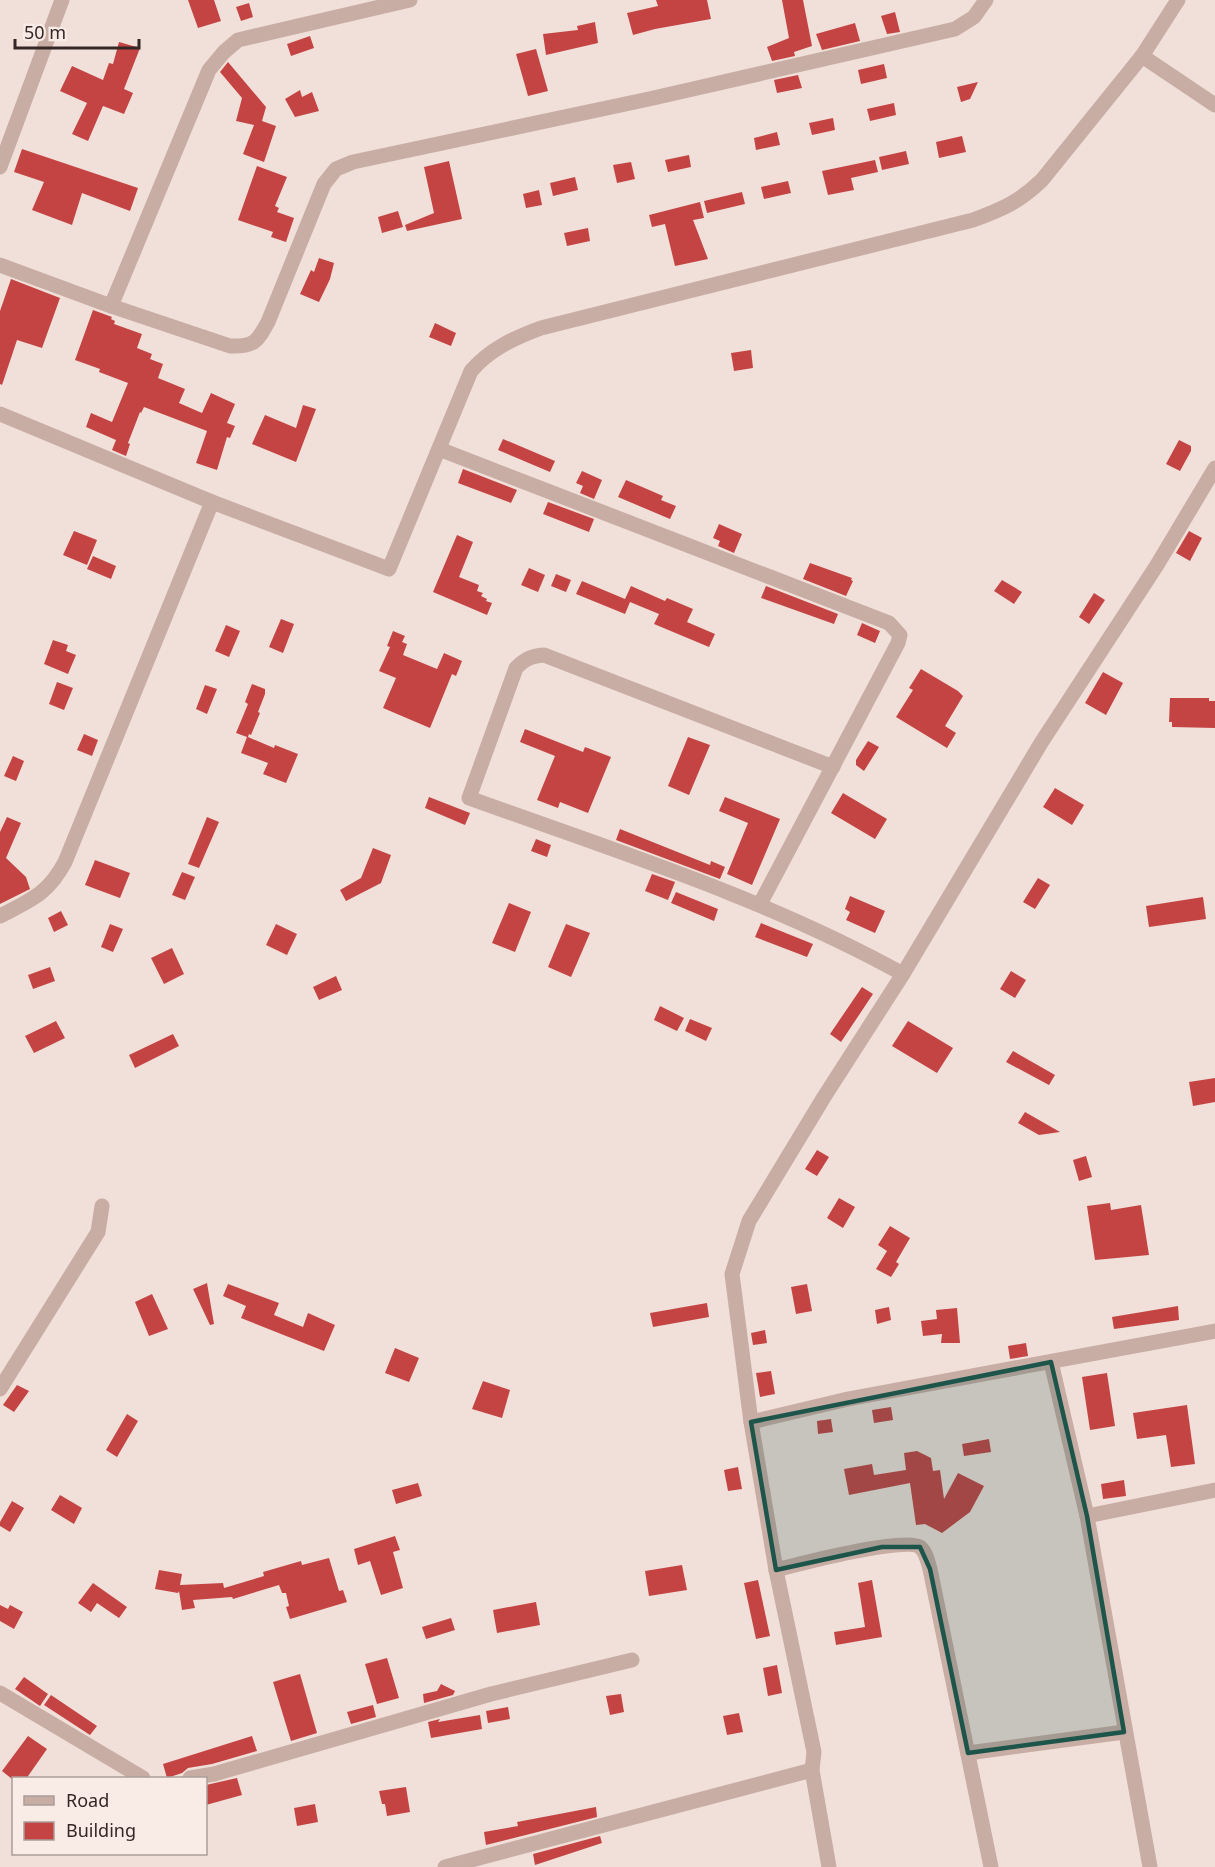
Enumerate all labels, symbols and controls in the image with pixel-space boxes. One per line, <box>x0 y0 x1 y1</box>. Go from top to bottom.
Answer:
scale bar <box>15 12 140 50</box>
text: 50 m <box>24 20 66 44</box>
legend <box>12 1777 207 1855</box>
text: Road <box>66 1788 109 1812</box>
text: Building <box>66 1818 136 1842</box>

